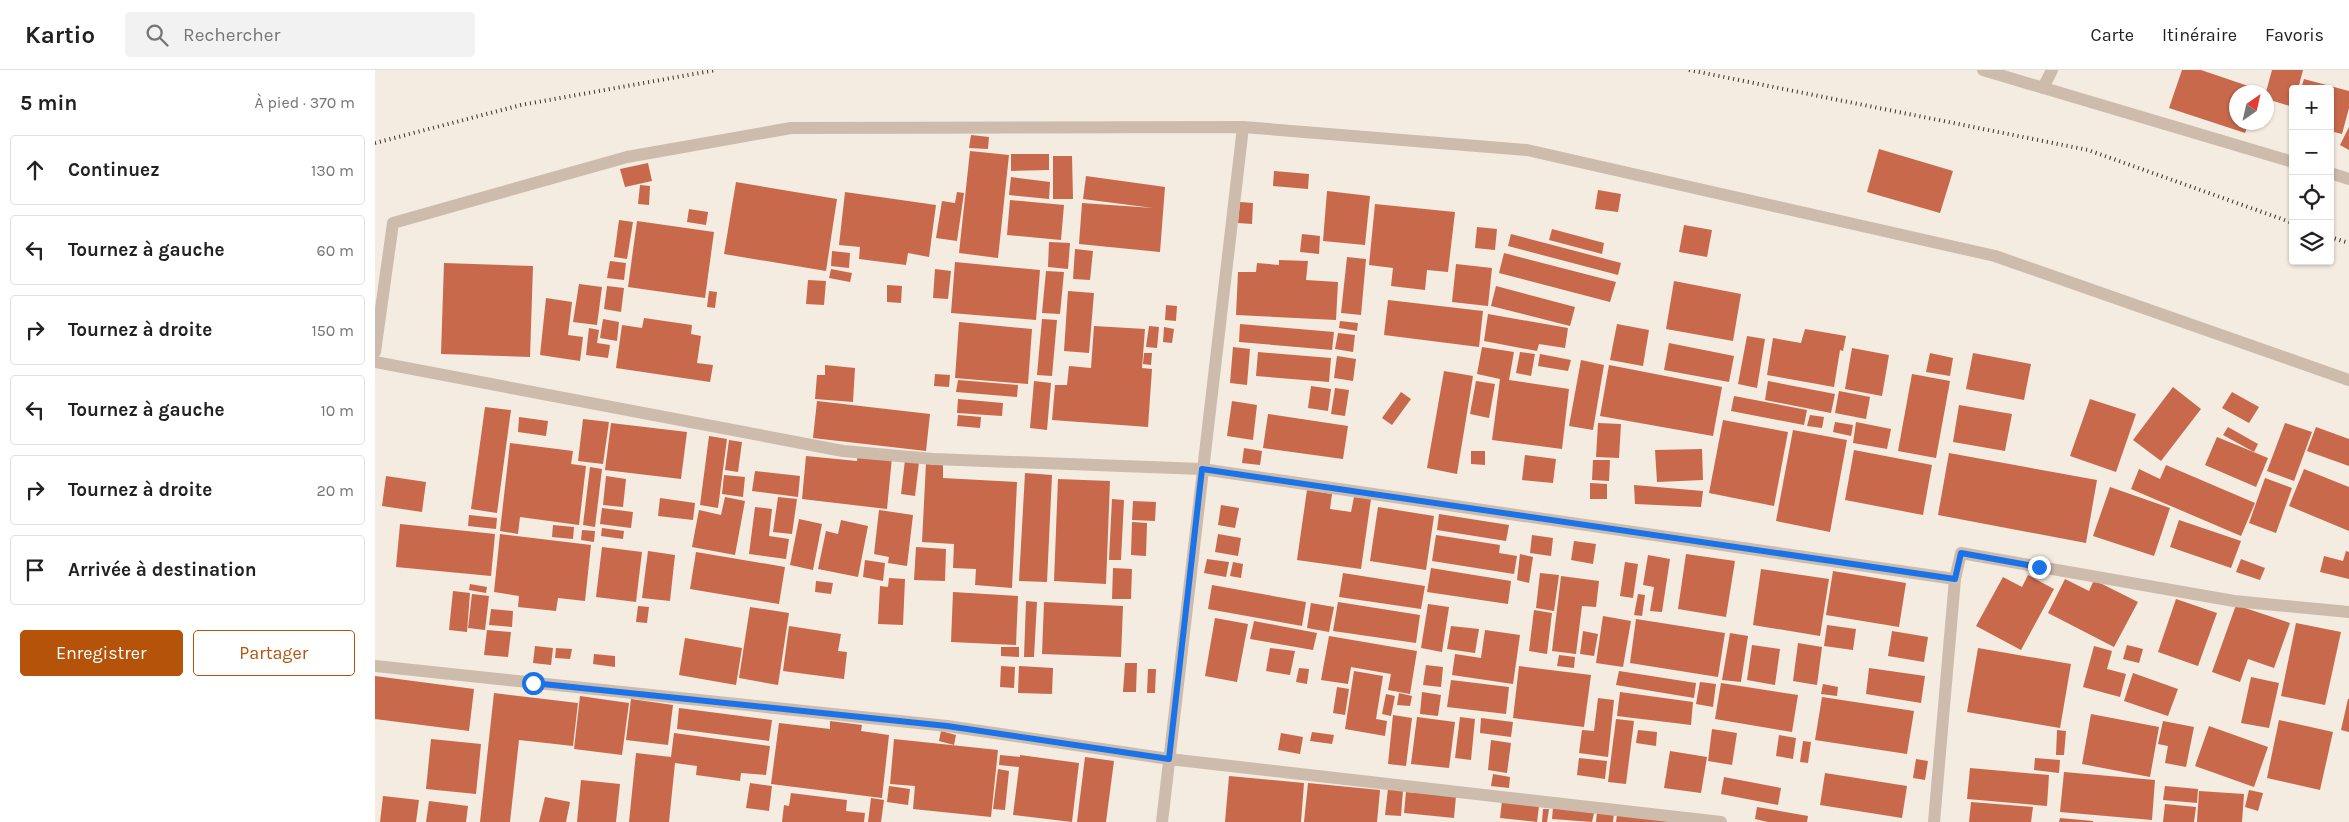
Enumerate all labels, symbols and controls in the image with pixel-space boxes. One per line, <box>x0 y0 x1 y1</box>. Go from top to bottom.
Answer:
search box <box>125 12 475 57</box>
text: Kartio <box>25 21 95 49</box>
icon: search <box>143 21 171 49</box>
text: Rechercher <box>183 24 280 46</box>
text: Carte <box>2091 24 2134 46</box>
text: Itinéraire <box>2162 24 2237 46</box>
text: Favoris <box>2265 24 2324 46</box>
north arrow <box>2229 85 2274 130</box>
map controls <box>2289 85 2334 265</box>
button: + <box>2289 85 2334 130</box>
text: 5 min <box>20 91 77 115</box>
text: À pied · 370 m <box>255 93 355 112</box>
button: − <box>2289 130 2334 175</box>
icon: ahead <box>21 156 49 184</box>
text: Continuez <box>68 159 160 181</box>
text: 130 m <box>311 161 354 180</box>
button: locate <box>2289 175 2334 220</box>
button: layers <box>2289 220 2334 265</box>
icon: left <box>21 236 49 264</box>
text: Tournez à gauche <box>68 239 225 261</box>
text: 60 m <box>317 241 354 260</box>
icon: right <box>21 316 49 344</box>
text: Tournez à droite <box>68 319 212 341</box>
text: 150 m <box>311 321 354 340</box>
icon: left <box>21 396 49 424</box>
text: Tournez à gauche <box>68 399 225 421</box>
text: 10 m <box>320 401 354 420</box>
icon: right <box>21 476 49 504</box>
text: Tournez à droite <box>68 479 212 501</box>
text: 20 m <box>316 481 354 500</box>
icon: arrive <box>21 556 49 584</box>
route end <box>2028 556 2051 579</box>
text: Arrivée à destination <box>68 559 257 581</box>
button: Enregistrer <box>20 630 183 676</box>
button: Partager <box>193 630 355 676</box>
route start <box>522 672 545 695</box>

